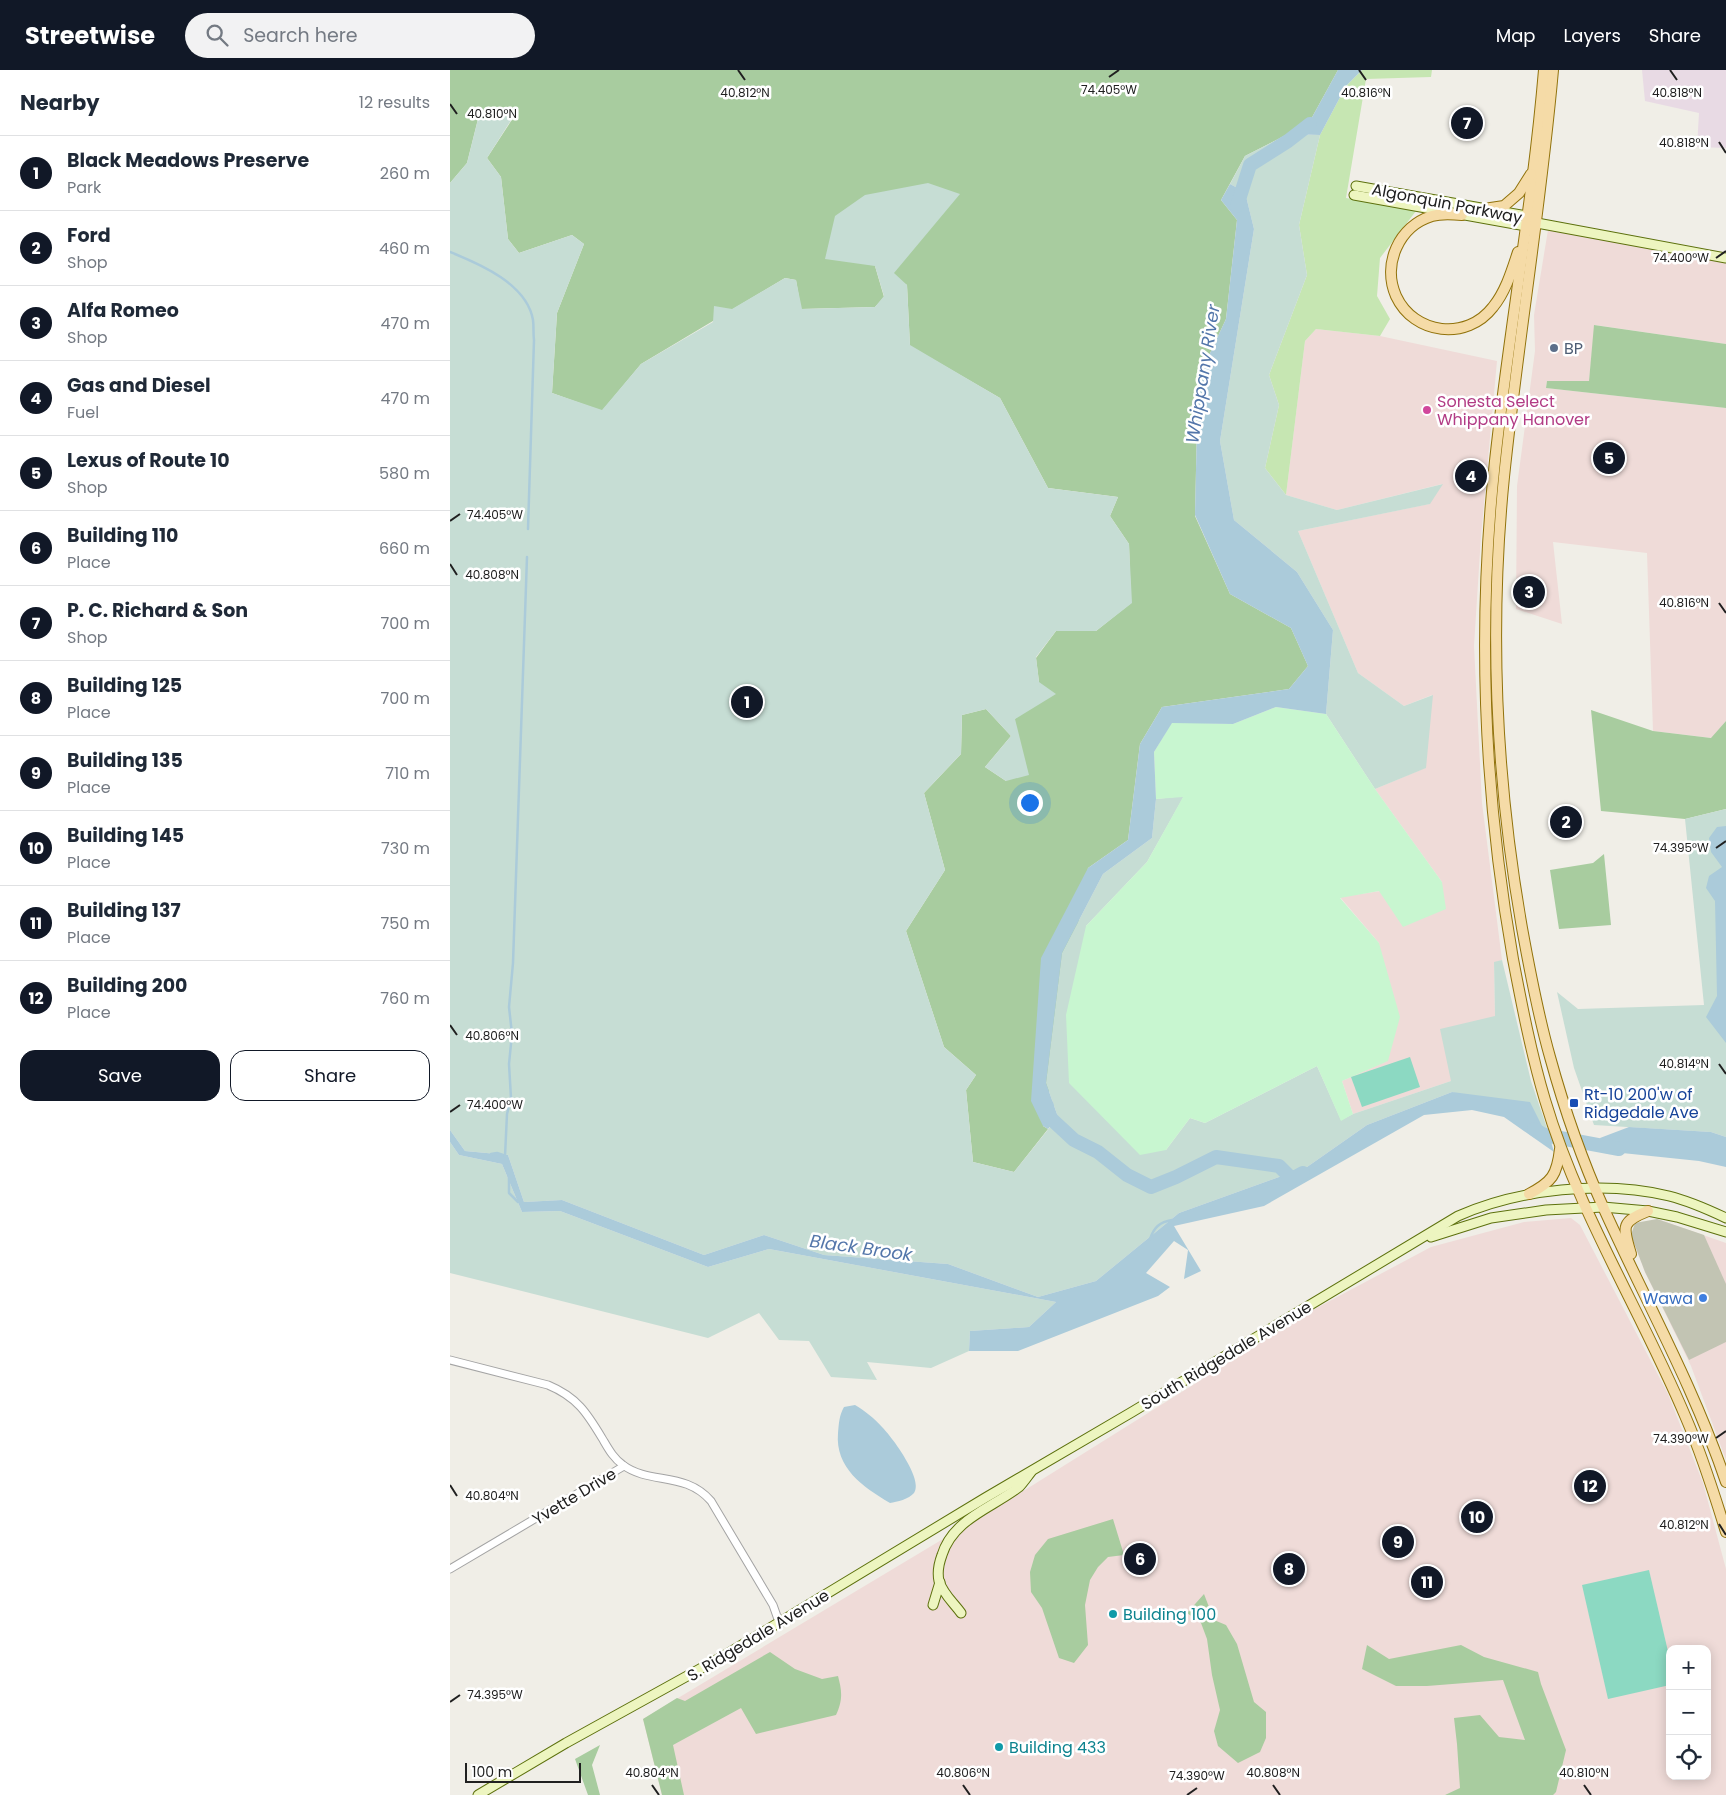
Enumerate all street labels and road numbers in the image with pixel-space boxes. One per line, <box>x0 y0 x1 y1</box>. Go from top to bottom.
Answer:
street label: Algonquin Parkway <box>1370 178 1524 229</box>
street label: South Ridgedale Avenue <box>1137 1295 1316 1416</box>
street label: Yvette Drive <box>528 1462 621 1531</box>
street label: S. Ridgedale Avenue <box>683 1584 834 1687</box>

